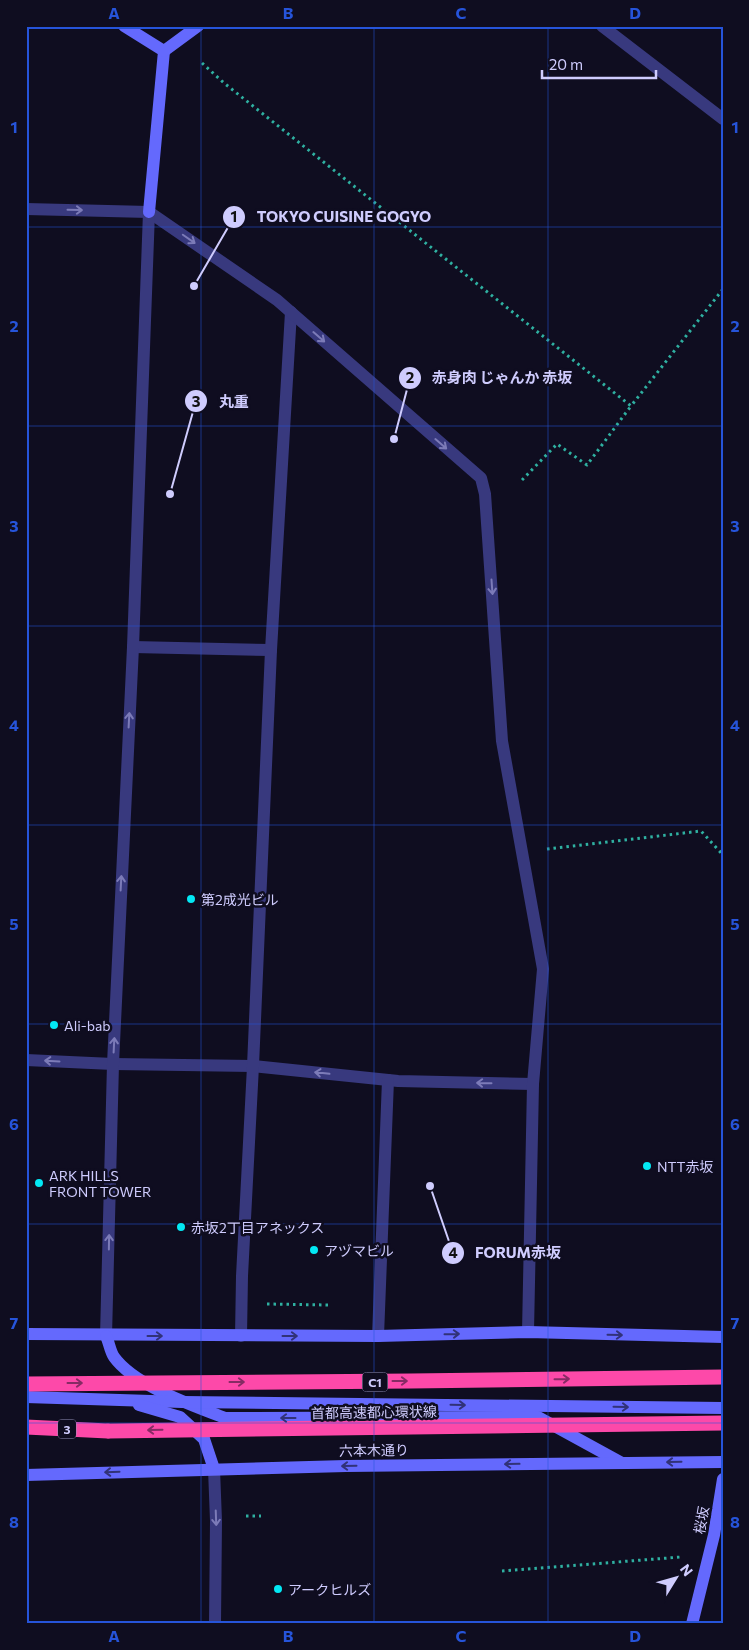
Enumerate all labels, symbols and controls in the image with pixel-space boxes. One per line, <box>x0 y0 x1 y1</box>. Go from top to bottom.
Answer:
text: A <box>108 3 120 22</box>
text: B <box>283 3 294 22</box>
text: C <box>456 3 467 22</box>
text: D <box>629 3 641 22</box>
scale bar <box>542 48 655 80</box>
text: 20 m <box>549 55 583 73</box>
text: 1 <box>10 117 18 136</box>
text: 1 <box>731 117 739 136</box>
callout: TOKYO CUISINE GOGYO <box>221 202 441 232</box>
one-way arrow <box>66 205 83 215</box>
text: 1 <box>231 207 237 225</box>
text: TOKYO CUISINE GOGYO <box>257 207 431 225</box>
one-way arrow <box>182 234 196 244</box>
text: 2 <box>9 316 19 335</box>
text: 2 <box>730 316 740 335</box>
one-way arrow <box>312 331 325 342</box>
callout: 赤身肉 じゃんか 赤坂 <box>397 363 583 393</box>
text: 2 <box>406 368 414 386</box>
text: 赤身肉 じゃんか 赤坂 <box>432 368 572 386</box>
callout: 丸重 <box>184 386 259 416</box>
text: 3 <box>192 392 201 410</box>
text: 丸重 <box>219 392 249 410</box>
one-way arrow <box>435 438 448 449</box>
text: 3 <box>9 516 19 535</box>
text: 3 <box>730 516 740 535</box>
one-way arrow <box>487 579 496 595</box>
one-way arrow <box>125 713 134 729</box>
text: 4 <box>9 715 19 734</box>
text: 4 <box>730 715 740 734</box>
one-way arrow <box>117 875 126 891</box>
place label: 第2成光ビル <box>201 891 279 908</box>
marker: 第2成光ビル <box>185 893 197 905</box>
text: 5 <box>9 914 19 933</box>
text: 5 <box>730 914 740 933</box>
place label: Ali-bab <box>64 1017 111 1034</box>
marker: Ali-bab <box>48 1019 60 1031</box>
one-way arrow <box>109 1037 118 1053</box>
one-way arrow <box>44 1057 60 1066</box>
one-way arrow <box>315 1069 331 1078</box>
one-way arrow <box>477 1078 493 1088</box>
text: 6 <box>9 1114 19 1133</box>
text: 6 <box>730 1114 740 1133</box>
place label: NTT赤坂 <box>657 1158 714 1175</box>
marker: NTT赤坂 <box>641 1160 653 1172</box>
place label: ARK HILLS FRONT TOWER <box>49 1167 151 1200</box>
marker: ARK HILLS FRONT TOWER <box>33 1177 45 1189</box>
place label: 赤坂2丁目アネックス <box>191 1219 324 1236</box>
marker: 赤坂2丁目アネックス <box>175 1221 187 1233</box>
one-way arrow <box>104 1235 114 1251</box>
callout: FORUM赤坂 <box>440 1238 571 1268</box>
place label: アヅマビル <box>324 1242 394 1259</box>
text: 4 <box>448 1243 458 1261</box>
text: FORUM赤坂 <box>475 1243 561 1261</box>
marker: アヅマビル <box>308 1244 320 1256</box>
text: 7 <box>10 1313 19 1332</box>
text: 7 <box>731 1313 740 1332</box>
one-way arrow <box>444 1329 460 1339</box>
one-way arrow <box>606 1330 622 1339</box>
one-way arrow <box>146 1331 163 1341</box>
one-way arrow <box>281 1331 297 1341</box>
road number: C1 <box>362 1372 388 1391</box>
one-way arrow <box>554 1374 570 1384</box>
one-way arrow <box>392 1376 408 1386</box>
one-way arrow <box>229 1377 245 1387</box>
one-way arrow <box>66 1378 83 1388</box>
one-way arrow <box>450 1400 466 1410</box>
street label: 首都高速都心環状線 <box>311 1402 437 1422</box>
one-way arrow <box>612 1402 629 1412</box>
one-way arrow <box>281 1413 297 1423</box>
road number: 3 <box>58 1420 76 1438</box>
one-way arrow <box>147 1425 164 1435</box>
street label: 六本木通り <box>339 1441 409 1459</box>
one-way arrow <box>666 1457 682 1467</box>
one-way arrow <box>504 1459 520 1469</box>
one-way arrow <box>341 1461 358 1471</box>
one-way arrow <box>105 1468 121 1477</box>
street label: 桜坂 <box>690 1505 712 1535</box>
one-way arrow <box>211 1509 220 1525</box>
text: 8 <box>9 1512 19 1531</box>
text: 8 <box>730 1512 740 1531</box>
north arrow <box>652 1552 702 1602</box>
text: N <box>677 1561 697 1579</box>
place label: アークヒルズ <box>288 1581 371 1598</box>
marker: アークヒルズ <box>272 1583 284 1595</box>
text: A <box>108 1626 120 1645</box>
text: B <box>283 1626 294 1645</box>
text: C <box>456 1626 467 1645</box>
text: D <box>629 1626 641 1645</box>

